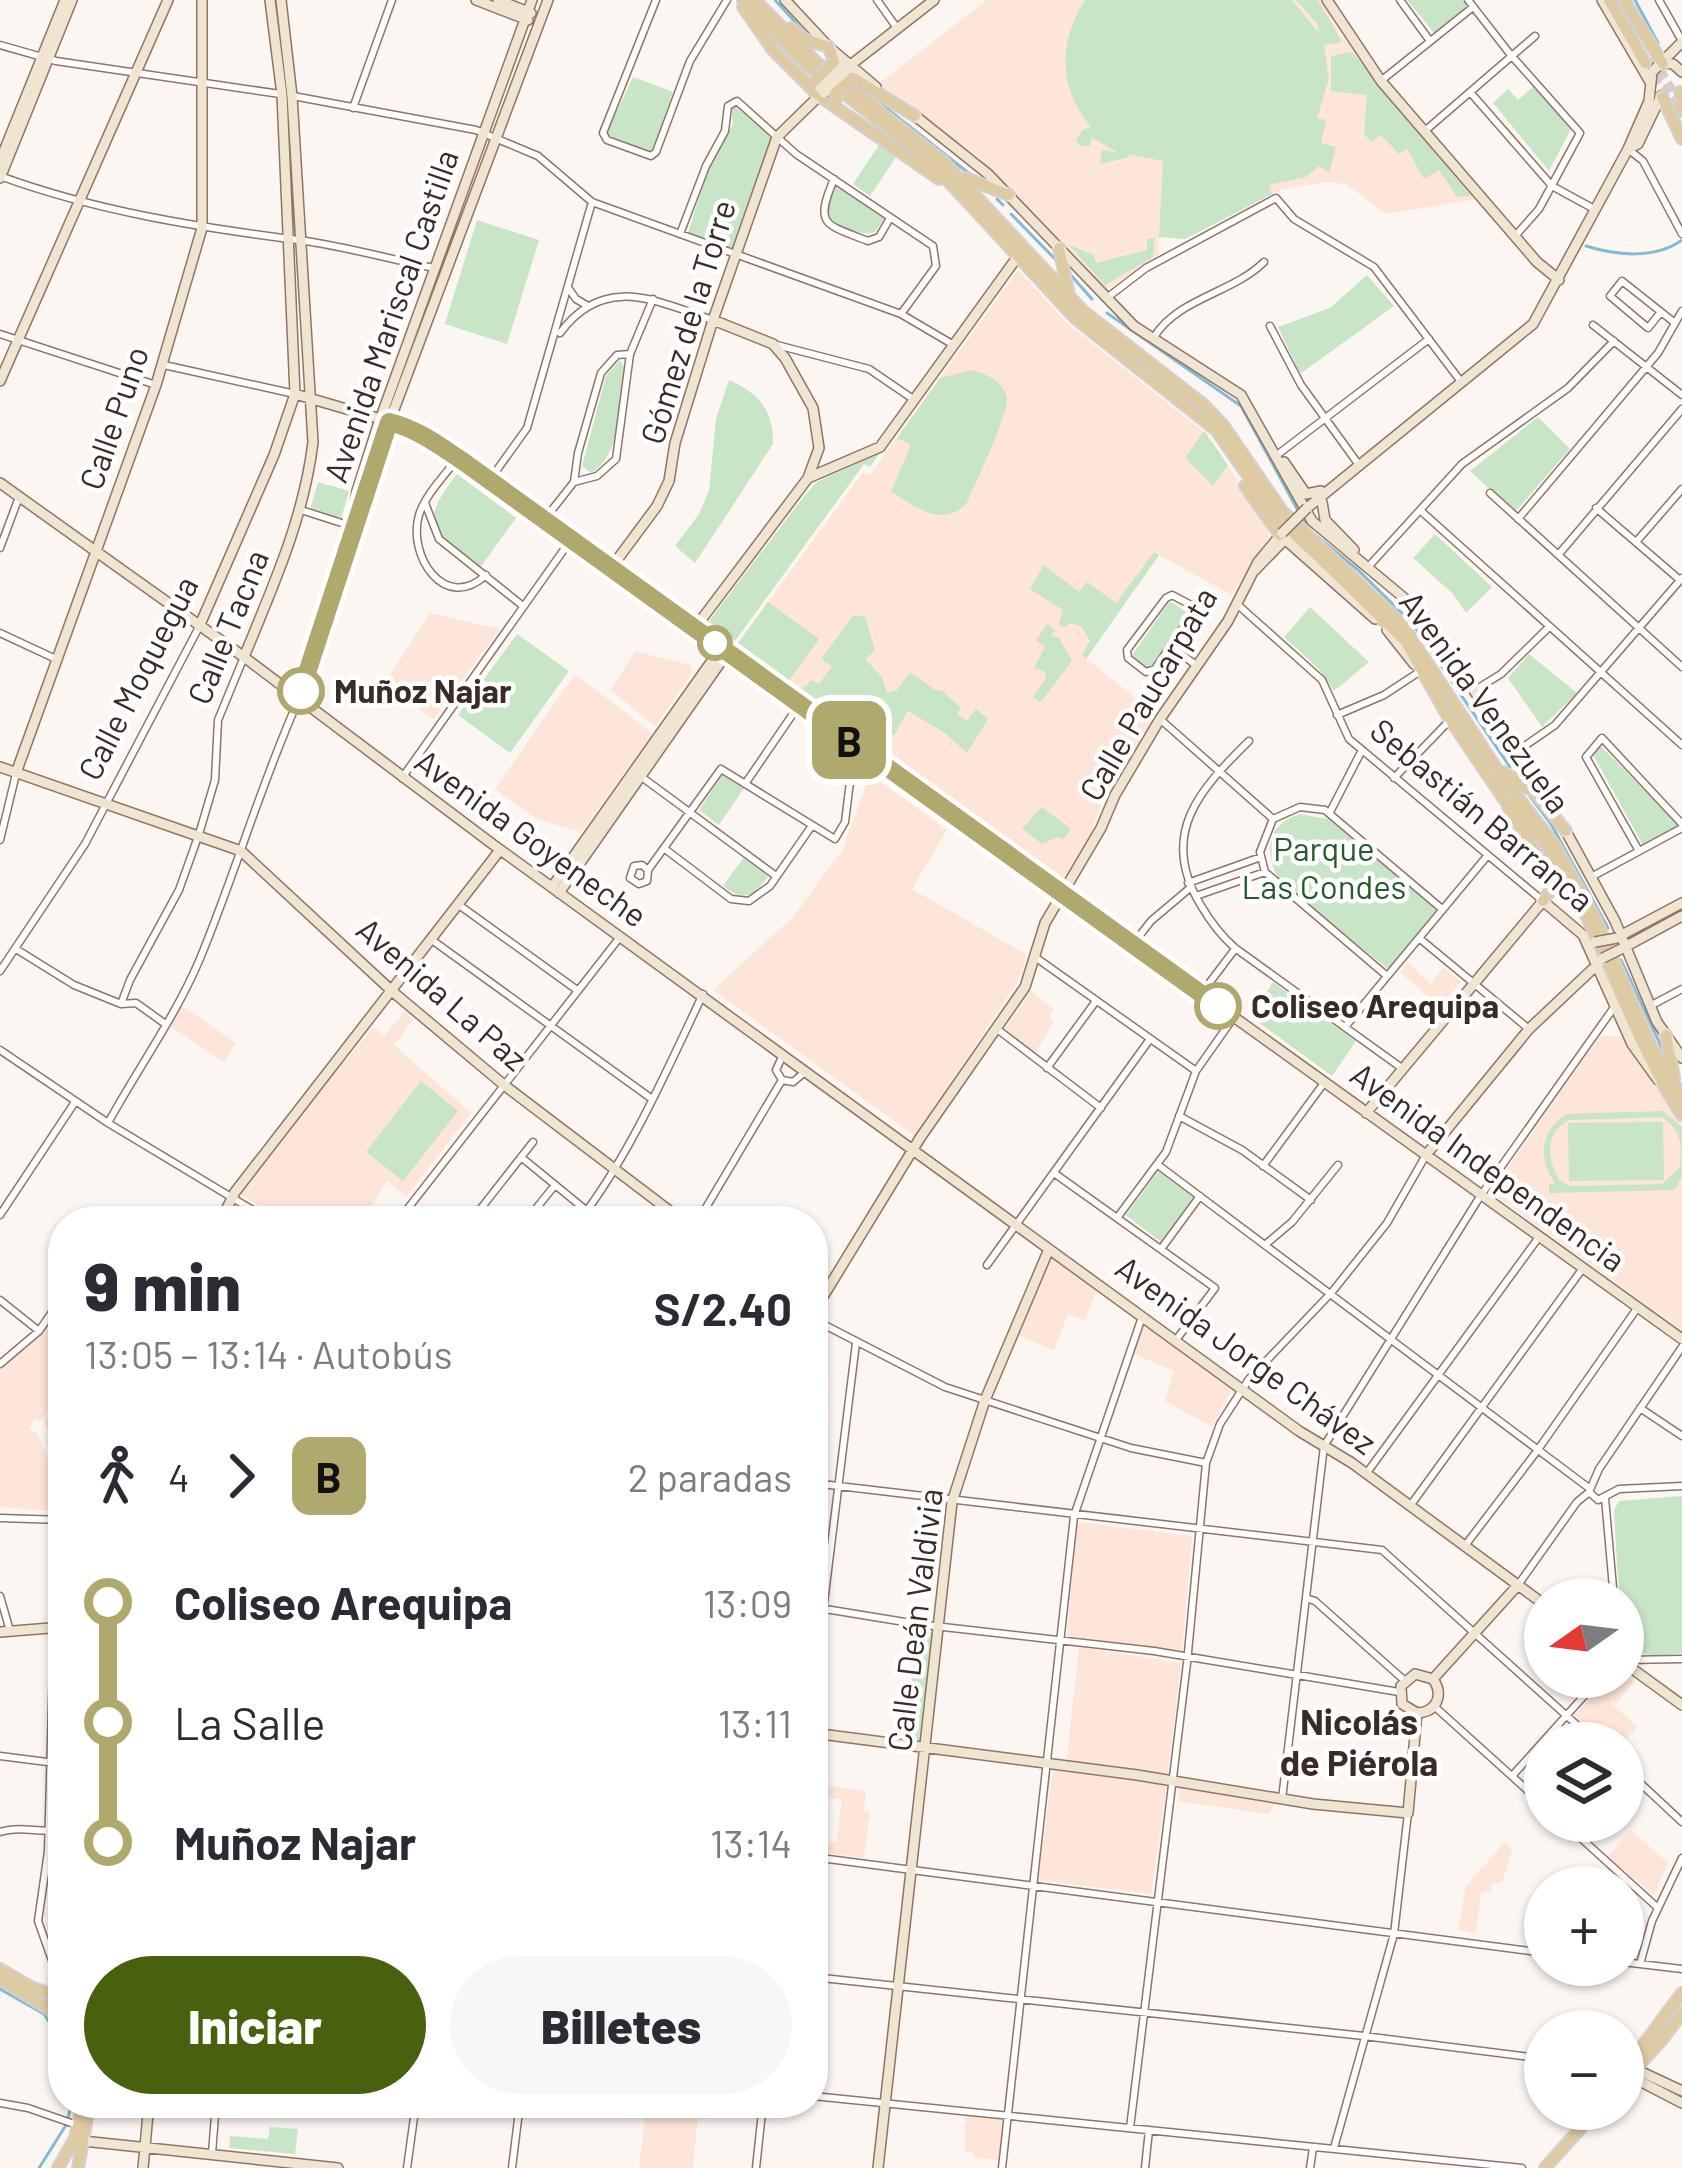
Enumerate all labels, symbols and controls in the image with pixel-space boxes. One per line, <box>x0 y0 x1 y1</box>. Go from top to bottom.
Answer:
street label: Avenida Mariscal Castilla <box>314 144 466 487</box>
street label: Gómez de la Torre <box>631 195 743 449</box>
street label: Calle Puno <box>70 341 156 495</box>
street label: Calle Tacna <box>178 544 276 710</box>
street label: Calle Moquegua <box>69 569 206 786</box>
street label: Calle Paucarpata <box>1070 580 1224 807</box>
street label: Avenida Venezuela <box>1392 583 1580 820</box>
unlabelled marker <box>699 627 731 659</box>
marker: Muñoz Najar <box>279 669 323 713</box>
place label: Muñoz Najar <box>334 670 512 710</box>
line badge: B <box>810 701 888 779</box>
street label: Sebastián Barranca <box>1363 709 1602 919</box>
text: B <box>836 715 862 765</box>
street label: Avenida Goyeneche <box>408 740 655 935</box>
park label: Parque Las Condes <box>1242 828 1406 906</box>
street label: Avenida La Paz <box>349 908 536 1078</box>
marker: Coliseo Arequipa <box>1196 984 1240 1028</box>
place label: Coliseo Arequipa <box>1251 985 1499 1025</box>
street label: Avenida Independencia <box>1343 1053 1634 1279</box>
text: 9 min <box>84 1245 241 1324</box>
street label: Avenida Jorge Chávez <box>1109 1246 1384 1462</box>
text: S/2.40 <box>654 1281 792 1335</box>
text: 13:05 – 13:14 · Autobús <box>84 1330 453 1377</box>
icon: walk <box>84 1443 150 1509</box>
icon: forward <box>208 1443 274 1509</box>
text: B <box>316 1451 342 1501</box>
text: 4 <box>168 1453 190 1500</box>
text: 2 paradas <box>628 1453 792 1500</box>
street label: Calle Deán Valdivia <box>878 1486 950 1754</box>
text: Coliseo Arequipa <box>174 1575 512 1629</box>
north arrow <box>1524 1578 1644 1698</box>
map controls <box>1524 1578 1644 2130</box>
text: 13:09 <box>703 1579 792 1626</box>
text: La Salle <box>174 1695 325 1749</box>
text: 13:11 <box>718 1699 792 1746</box>
district label: Nicolás de Piérola <box>1280 1699 1438 1783</box>
button: layers <box>1524 1722 1644 1842</box>
text: Muñoz Najar <box>174 1815 416 1869</box>
text: 13:14 <box>710 1819 792 1866</box>
button: + <box>1524 1866 1644 1986</box>
button: Iniciar <box>84 1956 426 2094</box>
button: Billetes <box>450 1956 792 2094</box>
button: − <box>1524 2010 1644 2130</box>

